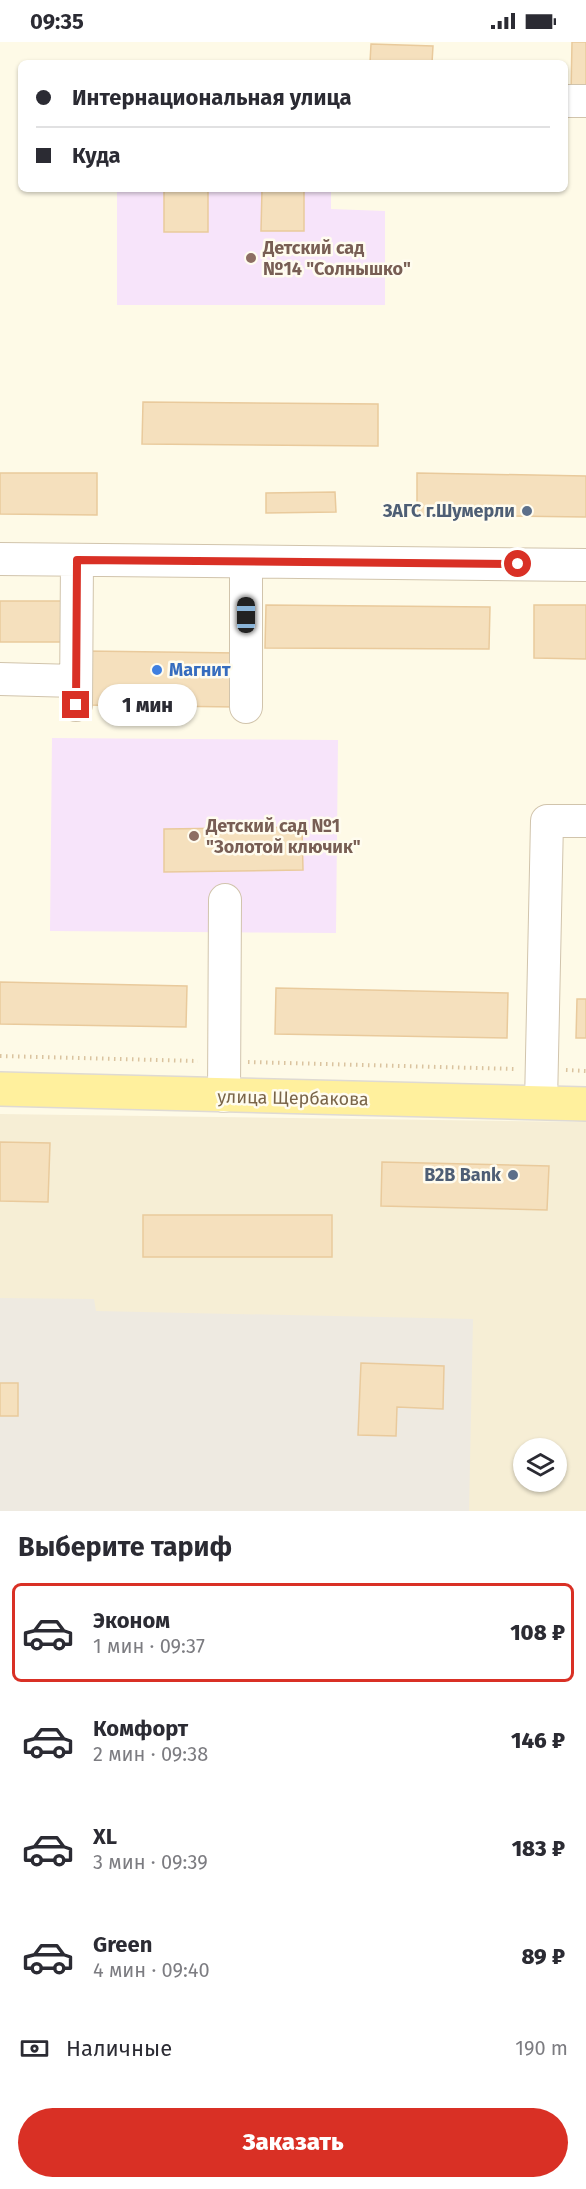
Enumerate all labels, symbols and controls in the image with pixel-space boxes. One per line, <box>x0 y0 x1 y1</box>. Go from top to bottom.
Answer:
text: 09:35 <box>30 8 84 35</box>
text: Интернациональная улица <box>72 84 352 111</box>
text: Куда <box>72 142 121 169</box>
place label: Детский сад №14 "Солнышко" <box>262 237 411 280</box>
marker: Детский сад №14 "Солнышко" <box>244 251 258 265</box>
place label: ЗАГС г.Шумерли <box>382 500 515 522</box>
marker: ЗАГС г.Шумерли <box>520 504 534 518</box>
route start <box>504 550 531 577</box>
car <box>237 597 255 633</box>
place label: Магнит <box>169 659 231 681</box>
marker: Магнит <box>150 663 164 677</box>
callout: 1 мин <box>97 684 196 726</box>
route end <box>62 691 89 718</box>
text: 1 мин <box>122 693 173 717</box>
place label: Детский сад №1 "Золотой ключик" <box>205 815 361 858</box>
marker: Детский сад №1 "Золотой ключик" <box>187 829 201 843</box>
street label: улица Щербакова <box>217 1086 369 1110</box>
place label: B2B Bank <box>424 1164 502 1186</box>
marker: B2B Bank <box>506 1168 520 1182</box>
map controls <box>513 1438 567 1492</box>
button: layers <box>513 1438 567 1492</box>
text: Выберите тариф <box>18 1531 232 1563</box>
icon: car <box>21 1606 75 1660</box>
text: Эконом <box>93 1607 170 1634</box>
text: 108 ₽ <box>510 1619 565 1646</box>
text: 1 мин · 09:37 <box>93 1634 205 1658</box>
icon: car <box>21 1714 75 1768</box>
text: Комфорт <box>93 1715 188 1742</box>
text: 146 ₽ <box>511 1727 565 1754</box>
text: 2 мин · 09:38 <box>93 1742 208 1766</box>
icon: car <box>21 1822 75 1876</box>
text: XL <box>93 1823 117 1850</box>
text: 183 ₽ <box>512 1835 565 1862</box>
text: 3 мин · 09:39 <box>93 1850 208 1874</box>
icon: car <box>21 1930 75 1984</box>
text: Green <box>93 1931 152 1958</box>
text: 89 ₽ <box>521 1943 565 1970</box>
text: 4 мин · 09:40 <box>93 1958 210 1982</box>
icon: cash <box>18 2032 51 2065</box>
text: Наличные <box>66 2035 172 2062</box>
text: 190 m <box>515 2036 568 2060</box>
button: Заказать <box>18 2108 568 2177</box>

